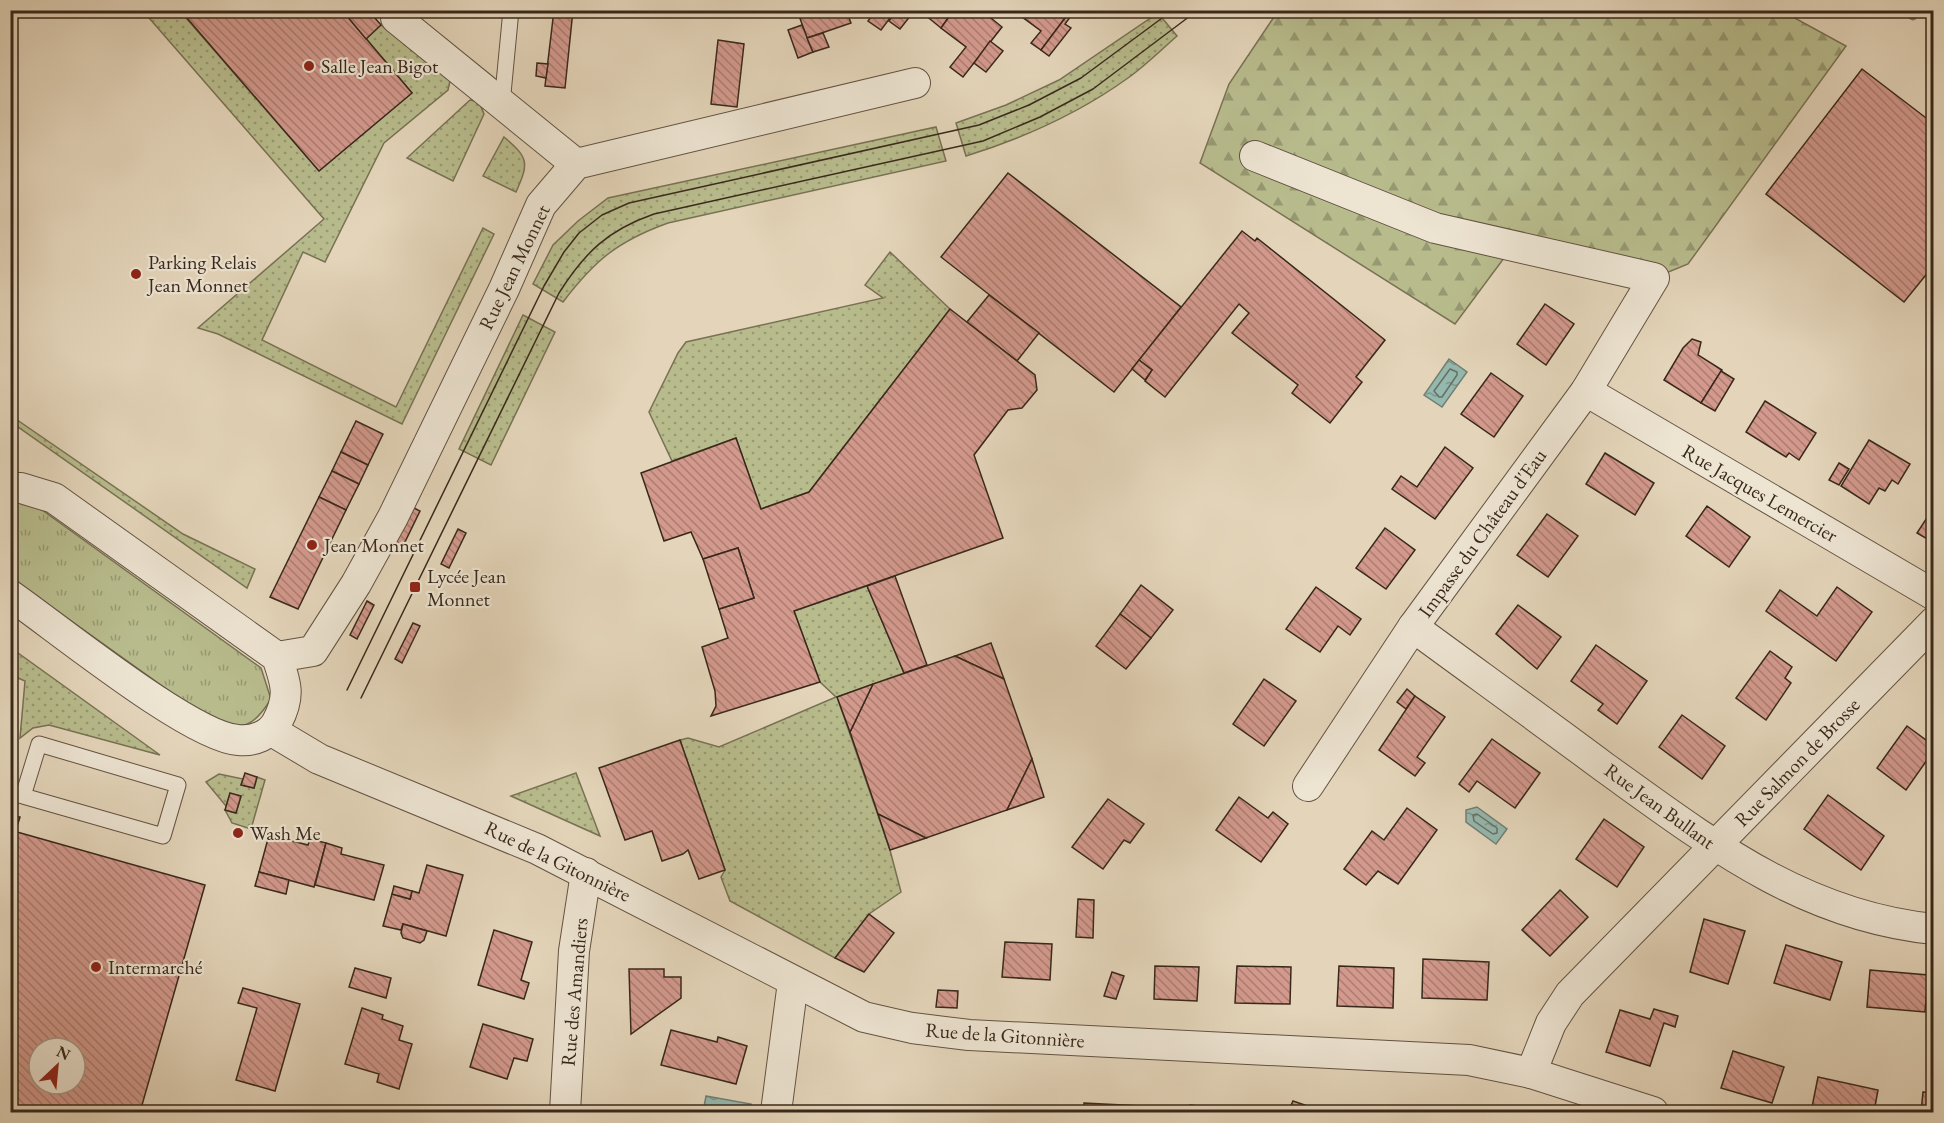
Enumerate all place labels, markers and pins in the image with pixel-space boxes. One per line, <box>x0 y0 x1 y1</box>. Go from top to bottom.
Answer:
place label: Salle Jean Bigot <box>321 53 439 79</box>
marker: Salle Jean Bigot <box>302 59 316 73</box>
place label: Parking Relais Jean Monnet <box>146 249 256 298</box>
marker: Parking Relais Jean Monnet <box>129 267 143 281</box>
place label: Jean Monnet <box>322 532 425 558</box>
marker: Jean Monnet <box>305 538 319 552</box>
place label: Lycée Jean Monnet <box>427 563 507 612</box>
marker: Lycée Jean Monnet <box>408 580 422 594</box>
place label: Wash Me <box>250 820 321 846</box>
marker: Wash Me <box>231 826 245 840</box>
place label: Intermarché <box>108 954 203 980</box>
marker: Intermarché <box>89 960 103 974</box>

